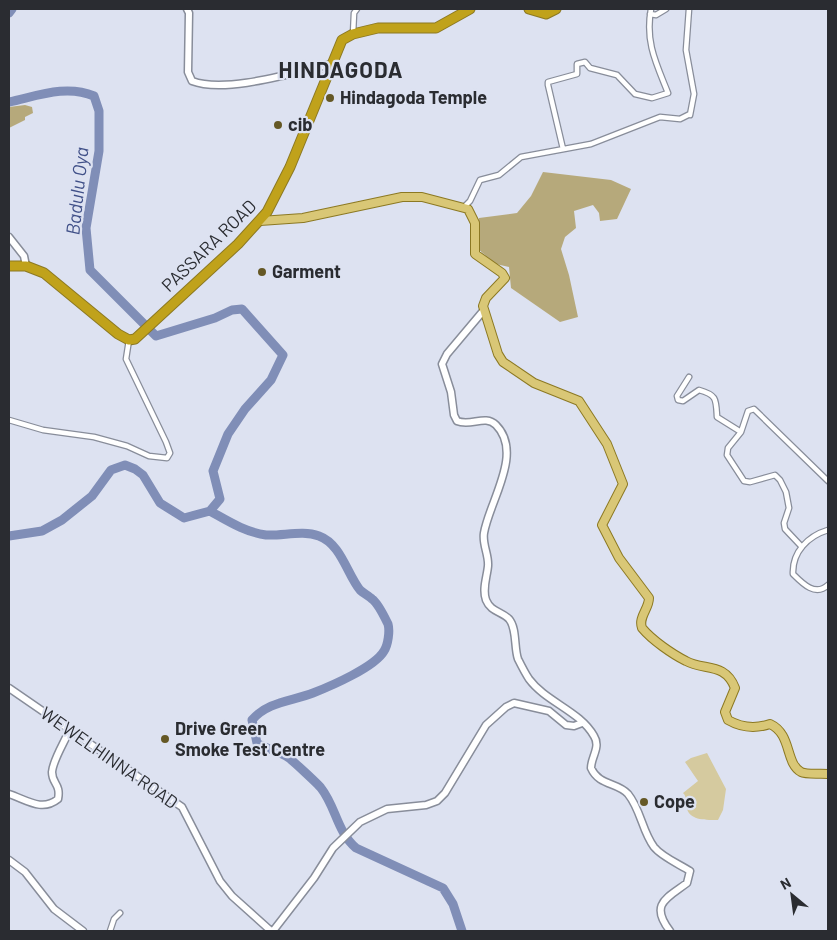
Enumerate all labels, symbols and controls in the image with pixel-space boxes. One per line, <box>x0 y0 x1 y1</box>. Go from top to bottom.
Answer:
district label: HINDAGODA <box>279 56 403 82</box>
place label: Hindagoda Temple <box>340 86 487 108</box>
marker: Hindagoda Temple <box>324 92 336 104</box>
place label: cib <box>288 113 312 135</box>
marker: cib <box>272 119 284 131</box>
water label: Badulu Oya <box>60 146 93 236</box>
street label: PASSARA ROAD <box>156 195 260 296</box>
place label: Garment <box>272 260 341 282</box>
marker: Garment <box>256 266 268 278</box>
street label: WEWELHINNA ROAD <box>37 702 183 813</box>
place label: Drive Green Smoke Test Centre <box>175 717 325 760</box>
marker: Drive Green Smoke Test Centre <box>159 733 171 745</box>
place label: Cope <box>654 790 695 812</box>
marker: Cope <box>638 796 650 808</box>
north arrow <box>767 870 817 920</box>
text: N <box>777 874 794 893</box>

